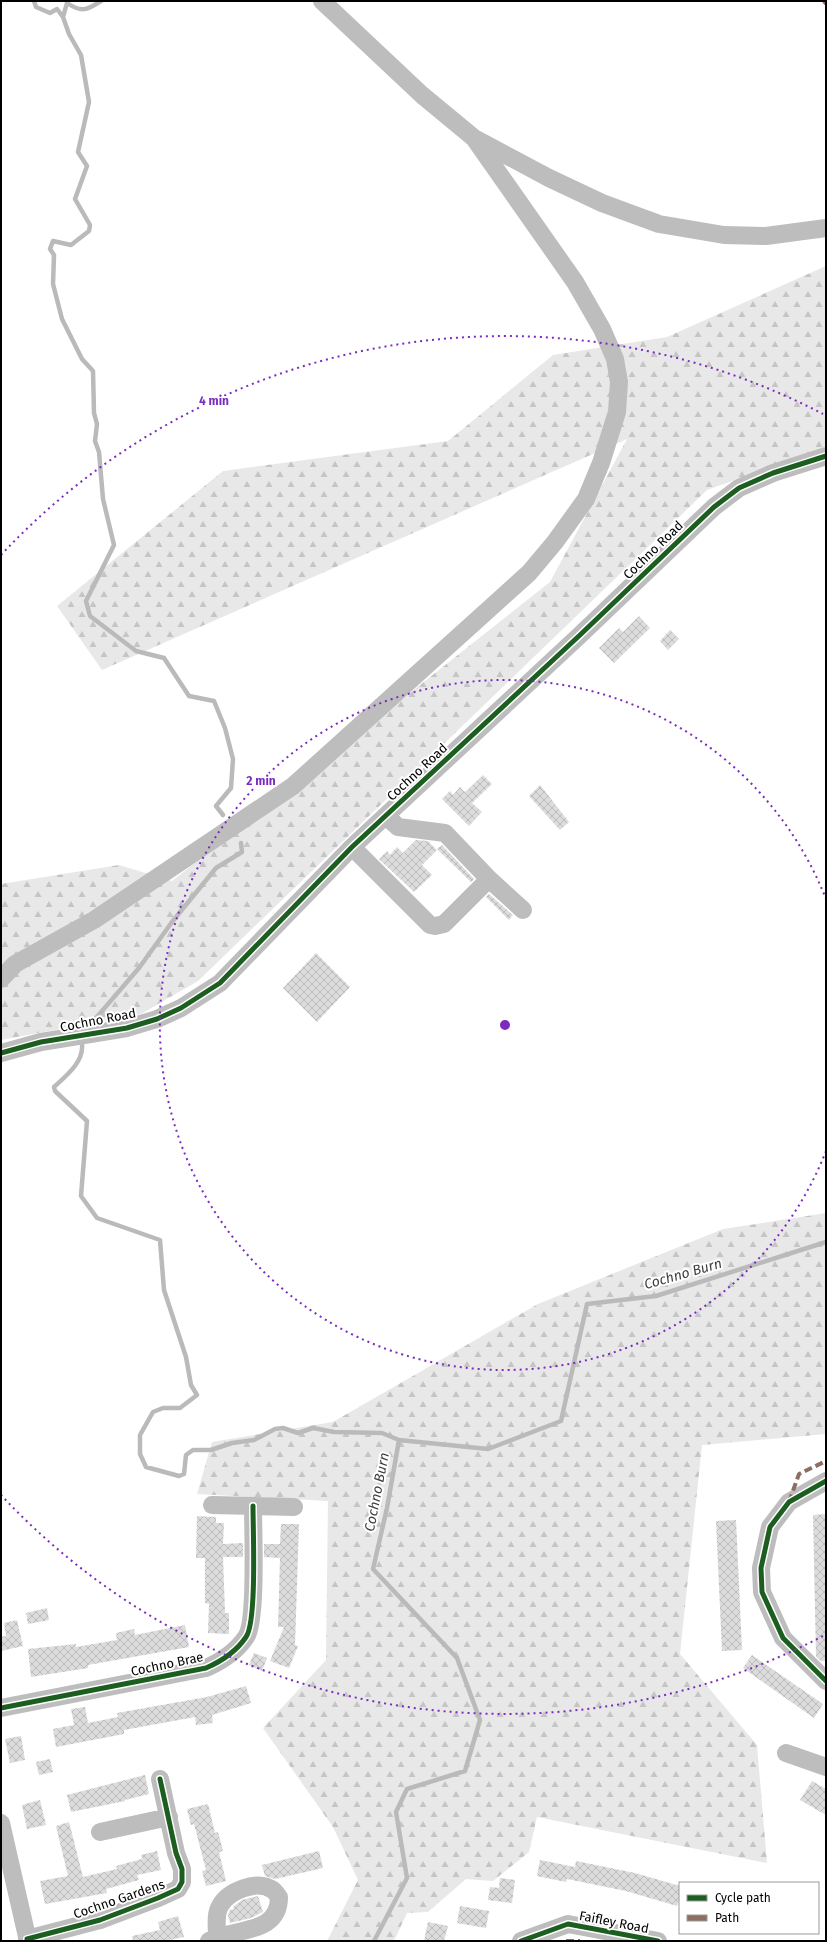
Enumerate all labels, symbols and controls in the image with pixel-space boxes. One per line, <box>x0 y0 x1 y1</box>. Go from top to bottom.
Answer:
text: 4 min <box>199 394 229 408</box>
street label: Cochno Road <box>620 518 686 582</box>
street label: Cochno Road <box>384 740 450 804</box>
text: 2 min <box>246 774 276 788</box>
street label: Cochno Road <box>59 1005 137 1035</box>
centre of rings <box>498 1018 512 1032</box>
water label: Cochno Burn <box>642 1255 724 1293</box>
water label: Cochno Burn <box>361 1451 393 1533</box>
street label: Cochno Brae <box>129 1649 205 1679</box>
street label: Cochno Gardens <box>71 1876 167 1922</box>
legend <box>679 1882 819 1934</box>
text: Cycle path <box>715 1891 771 1905</box>
street label: Faifley Road <box>578 1908 650 1936</box>
text: Path <box>715 1911 739 1925</box>

